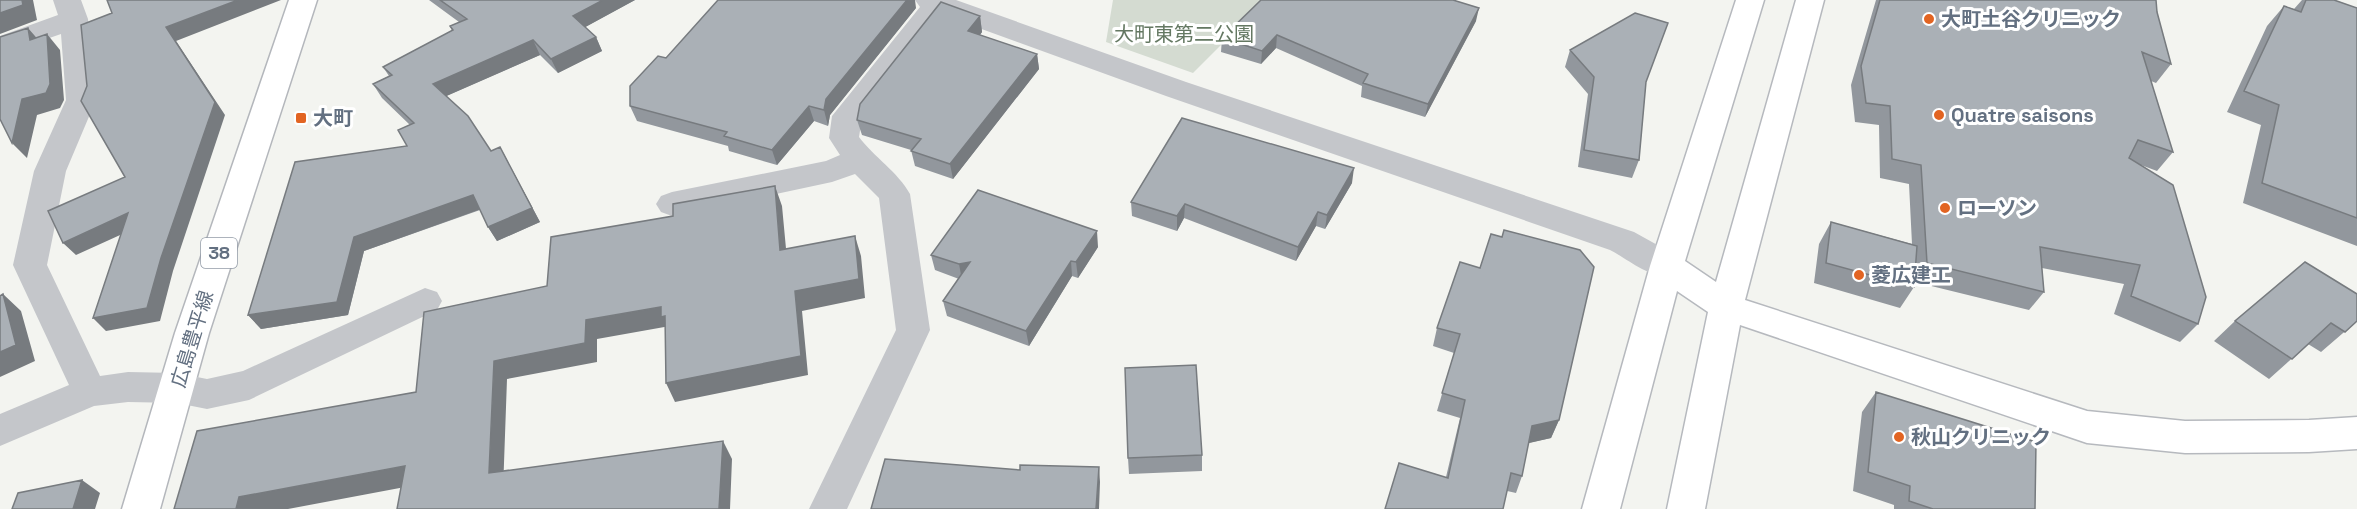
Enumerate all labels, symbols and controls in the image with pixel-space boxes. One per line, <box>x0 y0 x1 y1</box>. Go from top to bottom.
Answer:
place label: 大町土谷クリニック <box>1941 6 2121 32</box>
marker: 大町土谷クリニック <box>1922 12 1936 26</box>
park label: 大町東第二公園 <box>1114 21 1254 47</box>
place label: Quatre saisons <box>1951 102 2094 128</box>
place label: 大町 <box>313 105 353 131</box>
marker: Quatre saisons <box>1932 108 1946 122</box>
marker: 大町 <box>294 111 308 125</box>
place label: ローソン <box>1957 195 2037 221</box>
marker: ローソン <box>1938 201 1952 215</box>
road number: 38 <box>201 238 237 268</box>
place label: 菱広建工 <box>1871 262 1951 288</box>
marker: 菱広建工 <box>1852 268 1866 282</box>
street label: 広島豊平線 <box>165 287 219 391</box>
place label: 秋山クリニック <box>1911 424 2051 450</box>
marker: 秋山クリニック <box>1892 430 1906 444</box>

